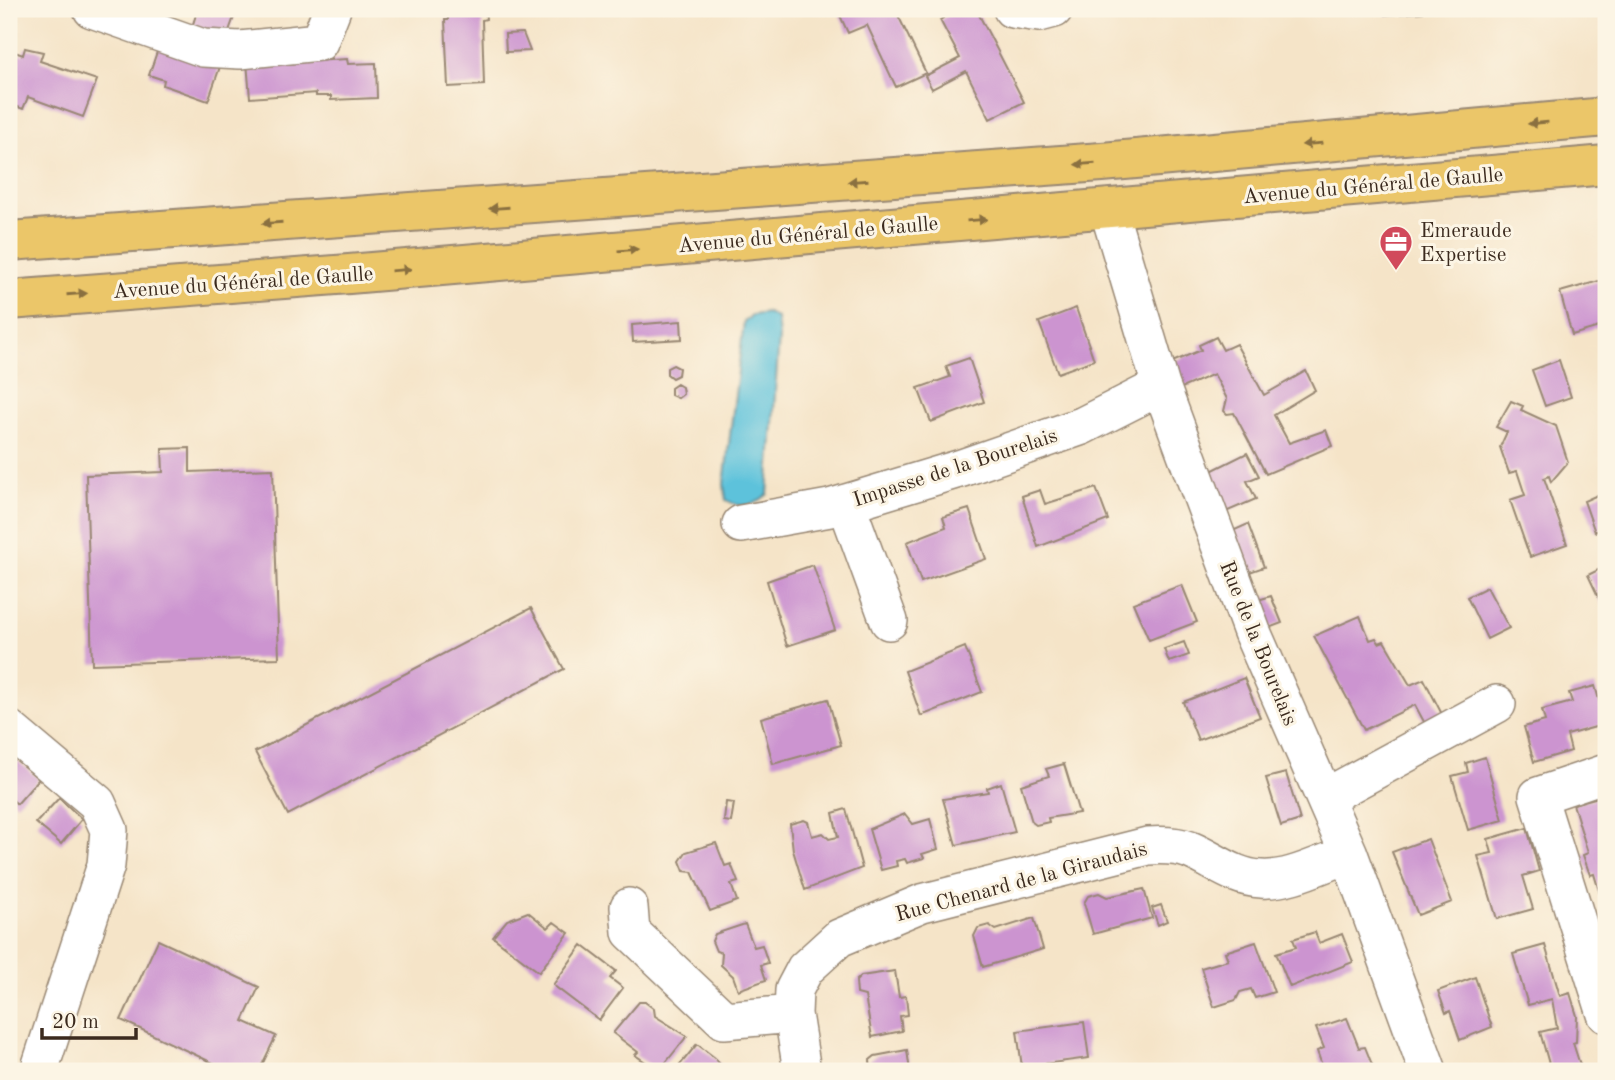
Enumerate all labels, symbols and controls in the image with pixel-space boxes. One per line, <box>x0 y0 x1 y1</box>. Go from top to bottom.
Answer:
one-way arrow <box>1527 118 1549 129</box>
one-way arrow <box>1300 139 1322 150</box>
one-way arrow <box>1074 159 1096 170</box>
street label: Avenue du Général de Gaulle <box>1242 165 1504 208</box>
one-way arrow <box>847 176 869 187</box>
one-way arrow <box>487 203 509 214</box>
street label: Avenue du Général de Gaulle <box>677 214 939 257</box>
one-way arrow <box>966 214 988 225</box>
one-way arrow <box>260 218 282 229</box>
place label: Emeraude Expertise <box>1420 221 1512 266</box>
office icon: Emeraude Expertise <box>1377 223 1415 272</box>
one-way arrow <box>617 244 639 255</box>
street label: Avenue du Général de Gaulle <box>112 264 374 303</box>
one-way arrow <box>391 264 413 275</box>
one-way arrow <box>66 289 88 300</box>
street label: Impasse de la Bourelais <box>851 425 1060 511</box>
street label: Rue de la Bourelais <box>1215 558 1300 729</box>
street label: Rue Chenard de la Giraudais <box>893 839 1150 926</box>
scale bar <box>42 996 136 1040</box>
text: 20 m <box>52 1012 99 1033</box>

